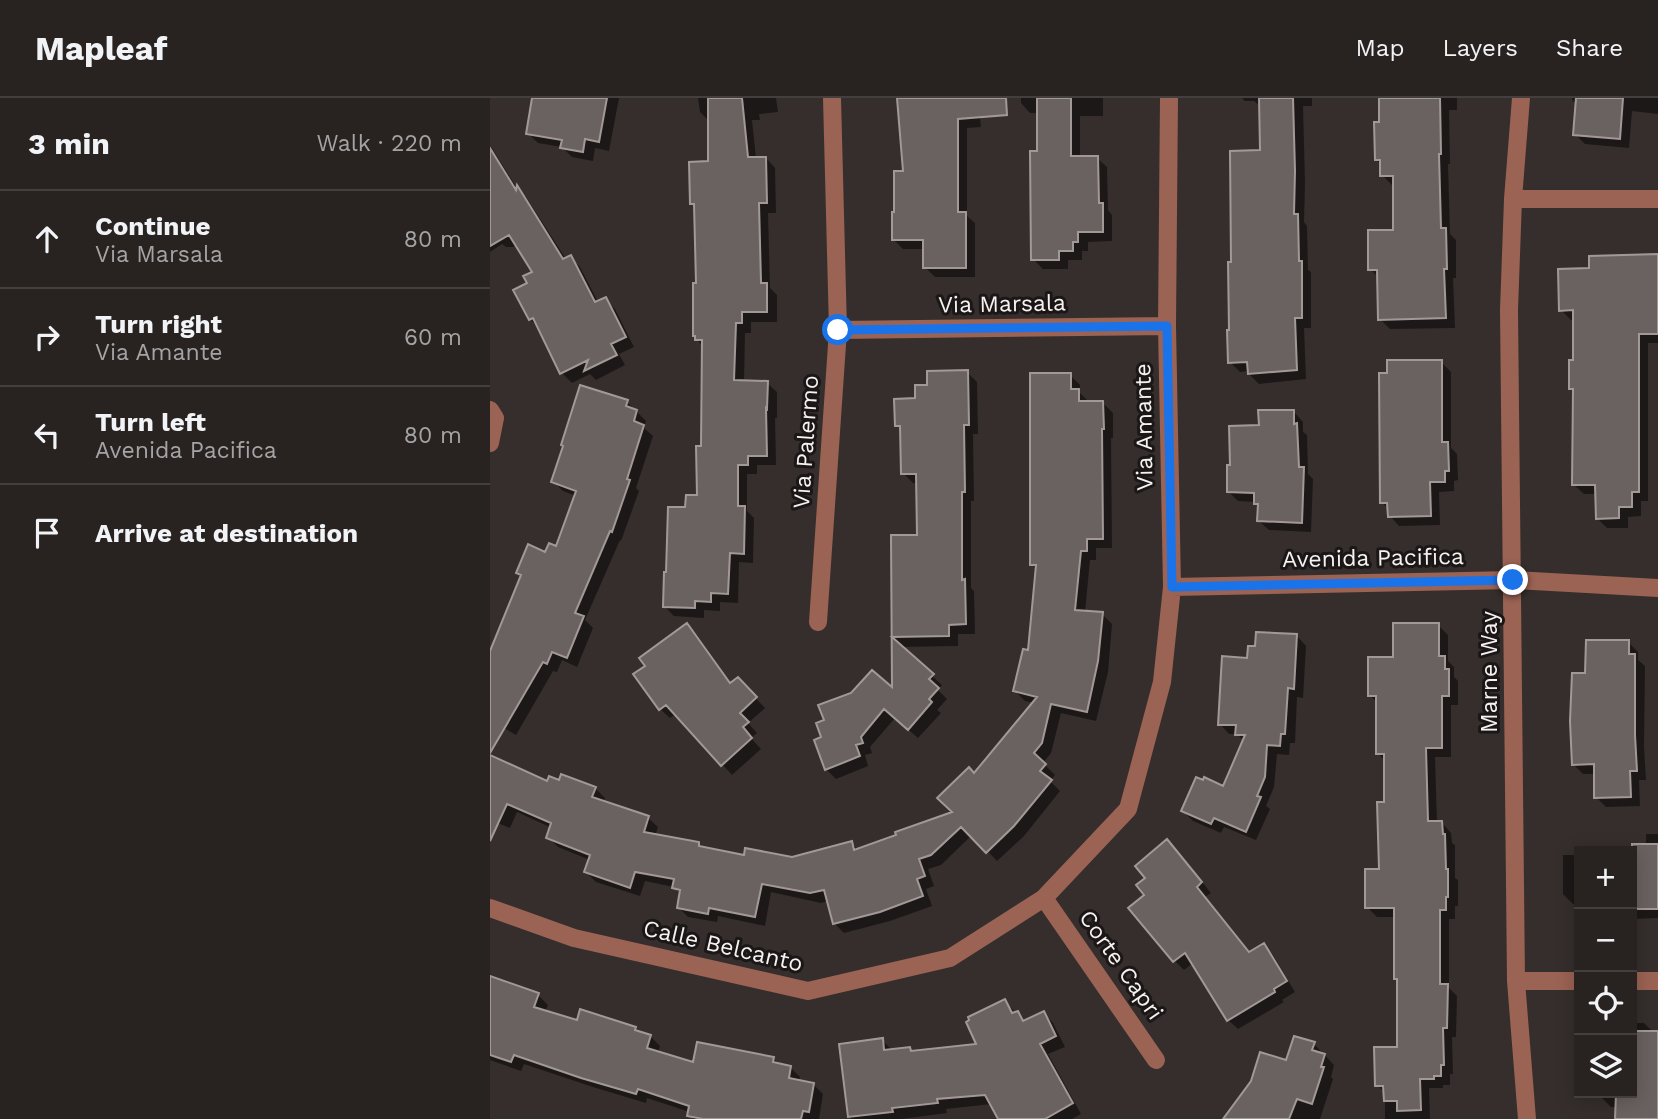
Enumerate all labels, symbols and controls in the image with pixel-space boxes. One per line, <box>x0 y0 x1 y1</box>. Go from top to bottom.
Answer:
text: Mapleaf <box>35 29 167 68</box>
text: Map <box>1356 34 1404 62</box>
text: Layers <box>1442 34 1518 62</box>
text: Share <box>1556 34 1623 62</box>
text: 3 min <box>28 126 110 161</box>
text: Walk · 220 m <box>316 130 462 157</box>
text: Continue <box>95 211 211 241</box>
icon: ahead <box>28 220 66 258</box>
text: 80 m <box>404 226 462 253</box>
text: Via Marsala <box>95 241 223 268</box>
street label: Via Marsala <box>938 289 1066 319</box>
text: Turn right <box>95 309 222 339</box>
route start <box>822 314 853 345</box>
icon: right <box>28 318 66 356</box>
text: 60 m <box>404 324 462 351</box>
text: Via Amante <box>95 339 223 366</box>
street label: Via Amante <box>1129 363 1159 491</box>
street label: Via Palermo <box>788 374 824 510</box>
text: Turn left <box>95 407 206 437</box>
icon: left <box>28 416 66 454</box>
text: 80 m <box>404 422 462 449</box>
text: Avenida Pacifica <box>95 437 277 464</box>
icon: arrive <box>28 514 66 552</box>
text: Arrive at destination <box>95 518 358 548</box>
street label: Avenida Pacifica <box>1282 543 1464 573</box>
route end <box>1497 564 1528 595</box>
street label: Marne Way <box>1476 611 1503 733</box>
map controls <box>1574 846 1637 1098</box>
button: + <box>1574 846 1637 909</box>
street label: Corte Capri <box>1073 905 1169 1025</box>
button: − <box>1574 909 1637 972</box>
street label: Calle Belcanto <box>641 915 805 977</box>
button: locate <box>1574 972 1637 1035</box>
button: layers <box>1574 1035 1637 1098</box>

